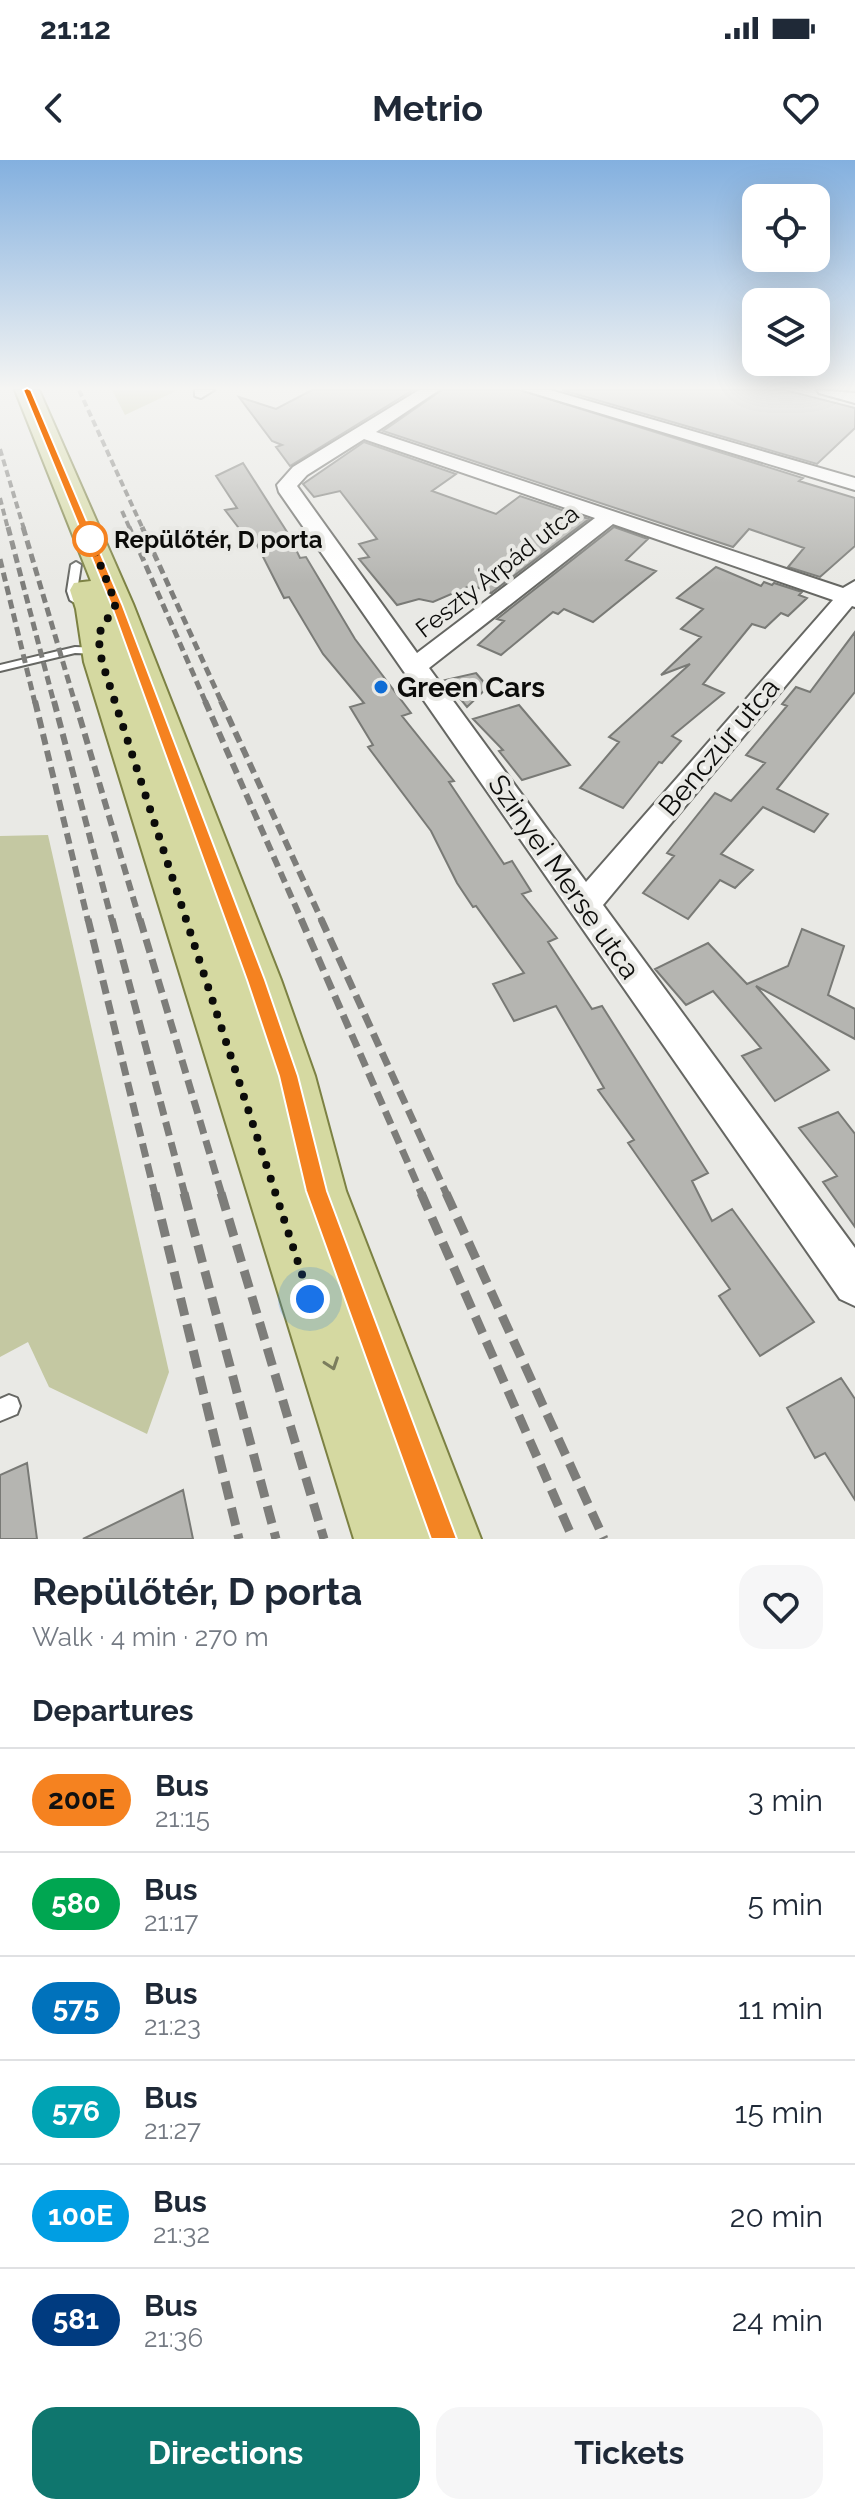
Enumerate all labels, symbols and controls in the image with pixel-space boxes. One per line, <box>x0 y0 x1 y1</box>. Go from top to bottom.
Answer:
text: 21:12 <box>40 11 111 46</box>
icon: back <box>32 86 76 130</box>
icon: heart <box>779 86 823 130</box>
text: Metrio <box>372 87 483 129</box>
map controls <box>742 184 830 376</box>
button: locate <box>742 184 830 272</box>
button: layers <box>742 288 830 376</box>
street label: Feszty Árpád utca <box>410 498 584 644</box>
marker: Repülőtér, D porta <box>73 522 107 556</box>
place label: Repülőtér, D porta <box>114 525 323 554</box>
place label: Green Cars <box>397 671 545 704</box>
street label: Benczúr utca <box>652 671 786 823</box>
marker: Green Cars <box>372 678 390 696</box>
street label: Szinyei Merse utca <box>481 769 647 985</box>
your location <box>290 1279 330 1319</box>
one-way arrow <box>322 1356 338 1370</box>
button: heart <box>739 1565 823 1649</box>
text: Repülőtér, D porta <box>32 1569 362 1614</box>
text: Walk · 4 min · 270 m <box>32 1622 269 1652</box>
text: Departures <box>32 1693 194 1728</box>
text: Bus <box>155 1768 209 1803</box>
text: 200E <box>48 1783 115 1816</box>
text: 3 min <box>748 1783 823 1818</box>
text: 21:15 <box>155 1803 210 1833</box>
text: Bus <box>144 1872 198 1907</box>
text: 580 <box>51 1887 101 1920</box>
text: 5 min <box>747 1887 823 1922</box>
text: 21:17 <box>144 1907 198 1937</box>
text: Bus <box>144 1976 198 2011</box>
text: 575 <box>53 1991 99 2024</box>
text: 11 min <box>738 1991 823 2026</box>
text: 21:23 <box>144 2011 201 2041</box>
text: Bus <box>144 2080 198 2115</box>
text: 576 <box>52 2095 100 2128</box>
text: 15 min <box>735 2095 823 2130</box>
text: 21:27 <box>144 2115 201 2145</box>
text: Bus <box>153 2184 207 2219</box>
text: 100E <box>48 2199 113 2232</box>
text: 20 min <box>730 2199 823 2234</box>
text: 21:32 <box>153 2219 210 2249</box>
text: Bus <box>144 2288 198 2323</box>
text: 581 <box>53 2303 99 2336</box>
text: 24 min <box>732 2303 823 2338</box>
text: 21:36 <box>144 2323 203 2353</box>
button: Directions <box>32 2407 420 2499</box>
button: Tickets <box>436 2407 823 2499</box>

